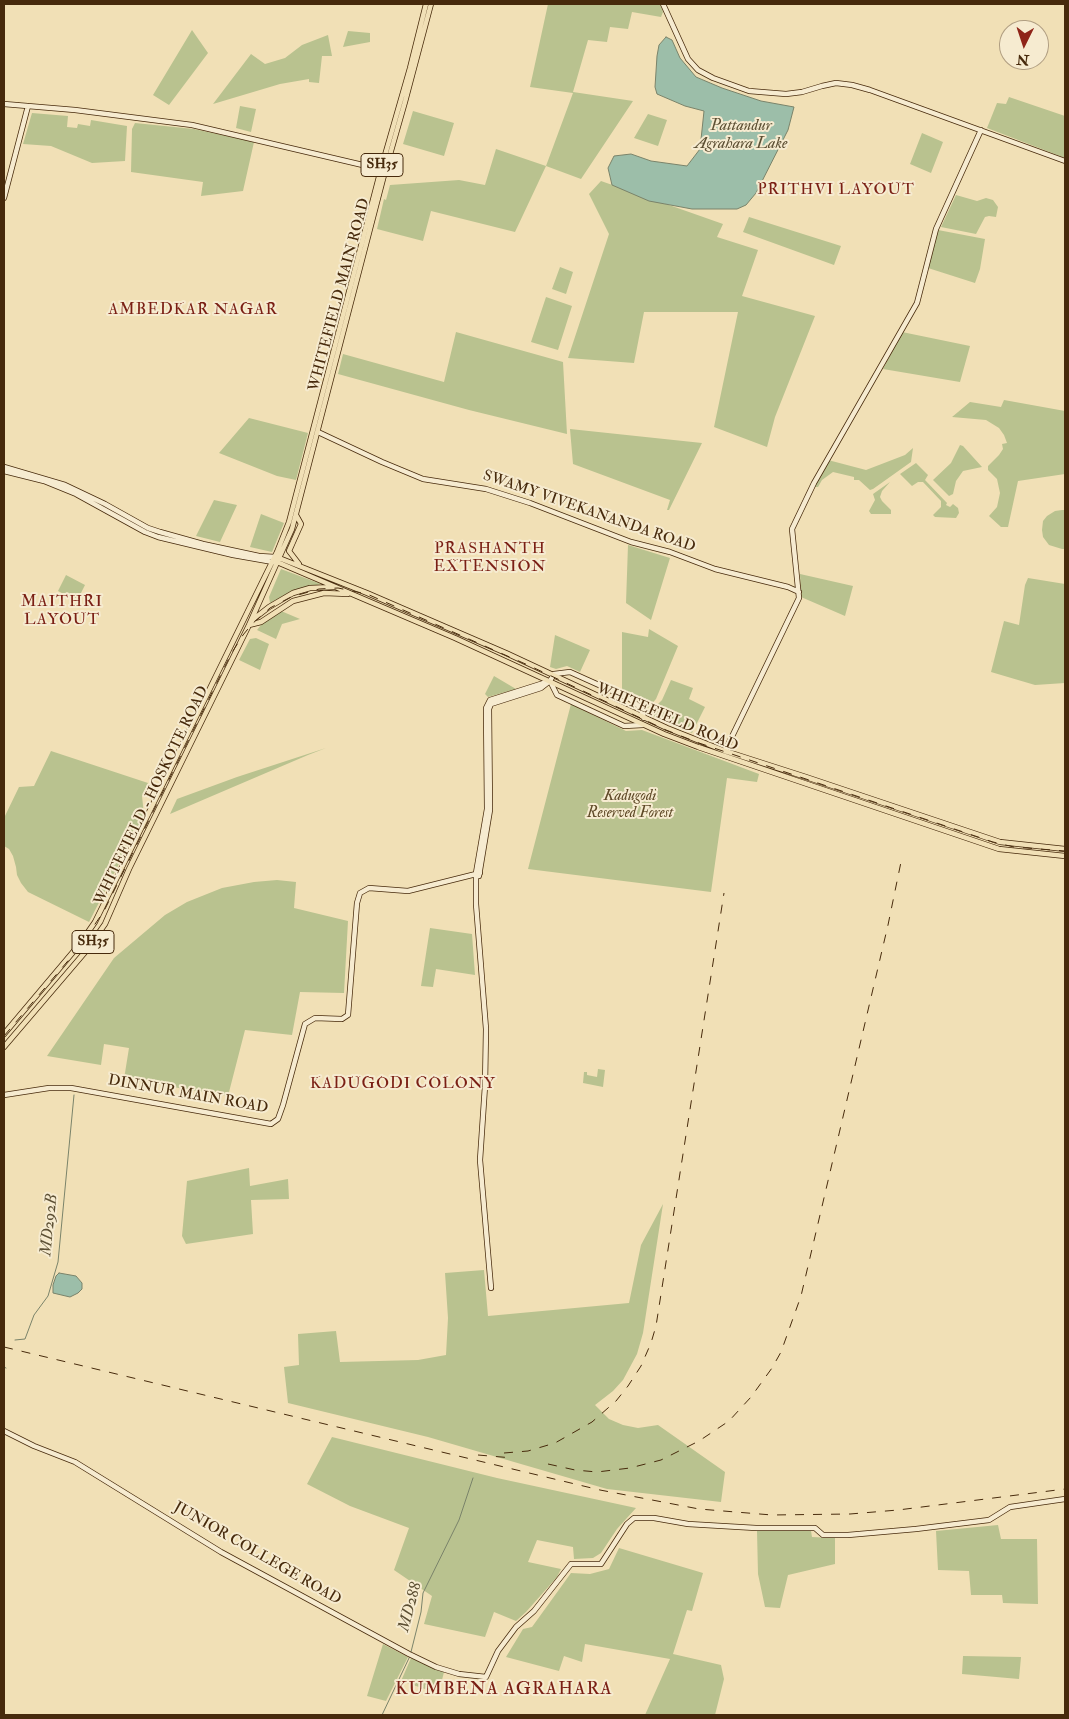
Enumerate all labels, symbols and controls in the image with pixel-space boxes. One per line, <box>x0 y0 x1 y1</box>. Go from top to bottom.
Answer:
north arrow <box>999 20 1049 70</box>
text: N <box>1016 51 1030 68</box>
water label: Pattandur Agrahara Lake <box>695 117 787 155</box>
road number: SH35 <box>361 154 403 176</box>
district label: PRITHVI LAYOUT <box>755 181 917 201</box>
street label: WHITEFIELD MAIN ROAD <box>306 197 374 393</box>
district label: AMBEDKAR NAGAR <box>106 301 280 321</box>
street label: SWAMY VIVEKANANDA ROAD <box>480 467 698 557</box>
district label: PRASHANTH EXTENSION <box>432 540 548 578</box>
district label: MAITHRI LAYOUT <box>20 593 104 631</box>
street label: WHITEFIELD ROAD <box>593 680 741 756</box>
street label: WHITEFIELD - HOSKOTE ROAD <box>91 683 213 909</box>
park label: Kadugodi Reserved Forest <box>587 788 673 823</box>
road number: SH35 <box>72 930 114 954</box>
street label: DINNUR MAIN ROAD <box>106 1072 270 1118</box>
district label: KADUGODI COLONY <box>308 1075 498 1095</box>
water label: MD292B <box>37 1193 63 1257</box>
street label: JUNIOR COLLEGE ROAD <box>170 1499 344 1609</box>
water label: MD288 <box>395 1580 427 1634</box>
district label: KUMBENA AGRAHARA <box>393 1679 615 1701</box>

